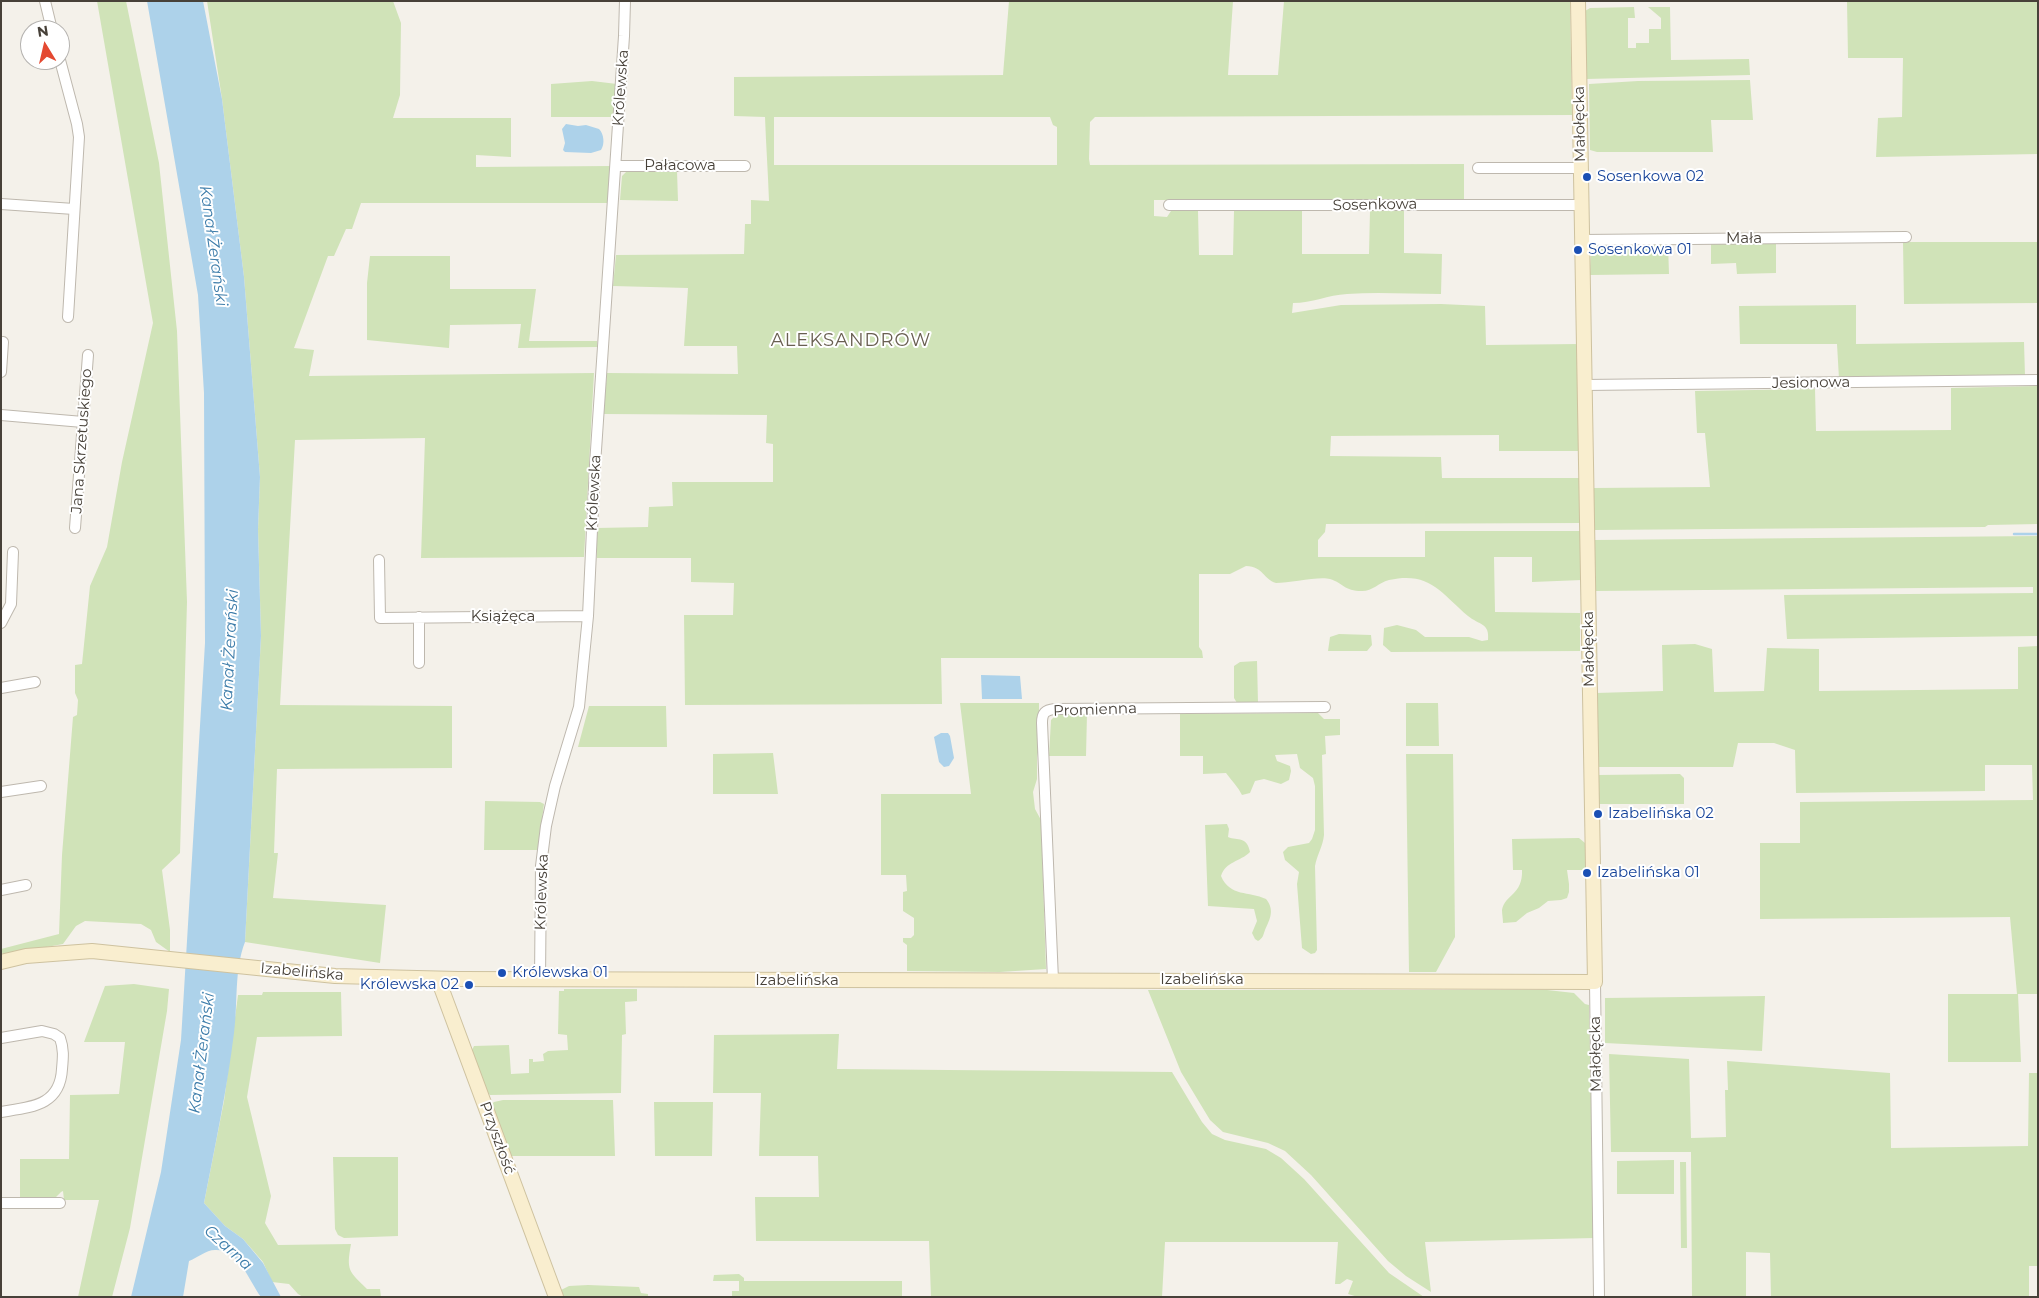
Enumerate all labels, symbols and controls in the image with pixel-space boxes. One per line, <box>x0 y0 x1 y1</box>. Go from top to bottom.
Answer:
north arrow <box>20 20 70 70</box>
text: N <box>36 21 50 41</box>
street label: Królewska <box>609 49 633 127</box>
street label: Małołęcka <box>1570 86 1590 162</box>
street label: Pałacowa <box>644 157 716 175</box>
place label: Sosenkowa 02 <box>1597 168 1704 186</box>
marker: Sosenkowa 02 <box>1581 171 1593 183</box>
water label: Kanał Żerański <box>195 184 231 308</box>
street label: Sosenkowa <box>1332 195 1418 215</box>
street label: Mała <box>1726 230 1762 248</box>
place label: Sosenkowa 01 <box>1588 241 1692 259</box>
marker: Sosenkowa 01 <box>1572 244 1584 256</box>
district label: ALEKSANDRÓW <box>769 330 933 352</box>
street label: Jana Skrzetuskiego <box>68 368 96 514</box>
street label: Jesionowa <box>1772 373 1850 393</box>
street label: Królewska <box>583 454 605 532</box>
water label: Kanał Żerański <box>217 589 243 711</box>
street label: Książęca <box>471 608 535 626</box>
street label: Małołęcka <box>1579 611 1599 687</box>
street label: Promienna <box>1053 700 1137 720</box>
place label: Izabelińska 02 <box>1608 805 1714 823</box>
marker: Izabelińska 02 <box>1592 808 1604 820</box>
street label: Królewska <box>532 853 552 931</box>
place label: Izabelińska 01 <box>1597 864 1700 882</box>
marker: Izabelińska 01 <box>1581 867 1593 879</box>
street label: Izabelińska <box>260 959 344 985</box>
place label: Królewska 01 <box>512 964 608 982</box>
marker: Królewska 01 <box>496 967 508 979</box>
street label: Izabelińska <box>1160 971 1244 989</box>
street label: Izabelińska <box>755 972 839 990</box>
place label: Królewska 02 <box>360 976 459 994</box>
marker: Królewska 02 <box>463 979 475 991</box>
water label: Kanał Żerański <box>185 991 219 1115</box>
street label: Małołęcka <box>1586 1016 1606 1092</box>
street label: Przyszłość <box>476 1099 518 1177</box>
water label: Czarna <box>200 1221 256 1275</box>

